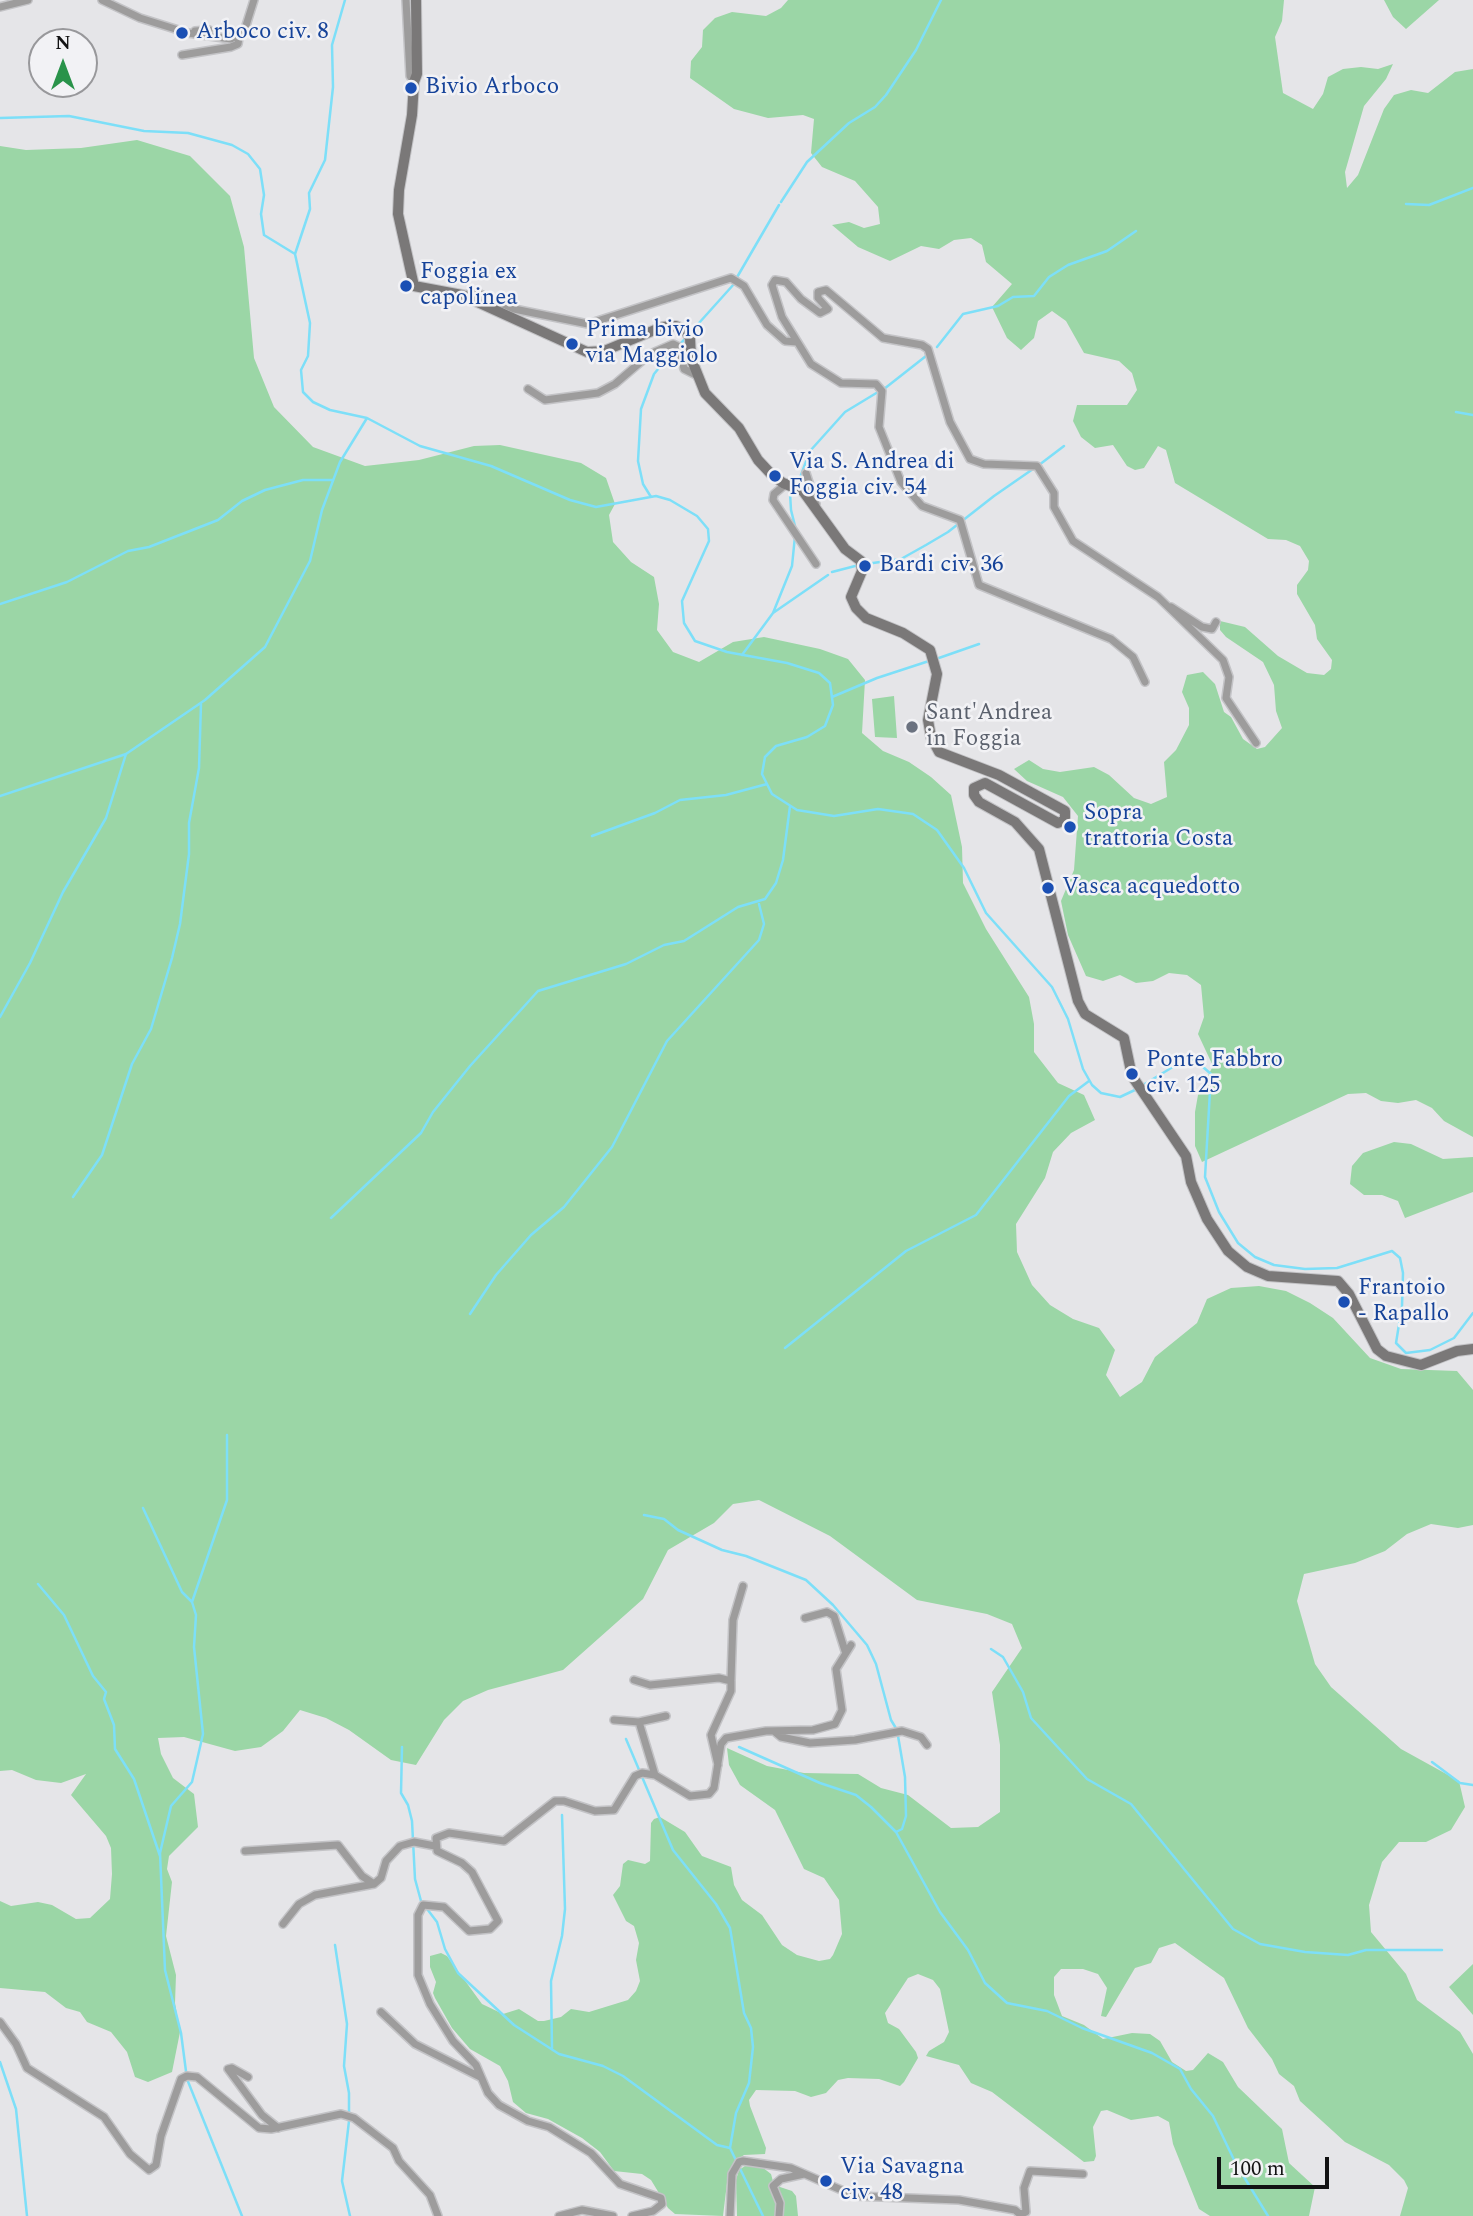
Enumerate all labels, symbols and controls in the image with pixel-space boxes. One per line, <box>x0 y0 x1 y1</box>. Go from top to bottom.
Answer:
place label: Arboco civ. 8 <box>196 19 329 47</box>
marker: Arboco civ. 8 <box>174 25 190 41</box>
north arrow <box>28 28 98 98</box>
text: N <box>55 29 71 58</box>
place label: Bivio Arboco <box>425 74 559 102</box>
marker: Bivio Arboco <box>403 80 419 96</box>
place label: Foggia ex capolinea <box>420 259 518 313</box>
marker: Foggia ex capolinea <box>398 278 414 294</box>
place label: Prima bivio via Maggiolo <box>586 317 718 371</box>
marker: Prima bivio via Maggiolo <box>564 336 580 352</box>
place label: Via S. Andrea di Foggia civ. 54 <box>789 449 955 503</box>
marker: Via S. Andrea di Foggia civ. 54 <box>767 468 783 484</box>
place label: Bardi civ. 36 <box>879 552 1003 580</box>
marker: Bardi civ. 36 <box>857 558 873 574</box>
place label: Sant'Andrea in Foggia <box>926 700 1052 754</box>
marker: Sant'Andrea in Foggia <box>904 719 920 735</box>
place label: Sopra trattoria Costa <box>1084 800 1233 854</box>
marker: Sopra trattoria Costa <box>1062 819 1078 835</box>
place label: Vasca acquedotto <box>1062 874 1240 902</box>
marker: Vasca acquedotto <box>1040 880 1056 896</box>
place label: Ponte Fabbro civ. 125 <box>1146 1047 1283 1101</box>
marker: Ponte Fabbro civ. 125 <box>1124 1066 1140 1082</box>
place label: Frantoio - Rapallo <box>1358 1275 1449 1329</box>
marker: Frantoio - Rapallo <box>1336 1294 1352 1310</box>
scale bar <box>1221 2142 1333 2186</box>
text: 100 m <box>1230 2153 1285 2185</box>
place label: Via Savagna civ. 48 <box>840 2154 964 2208</box>
marker: Via Savagna civ. 48 <box>818 2173 834 2189</box>

